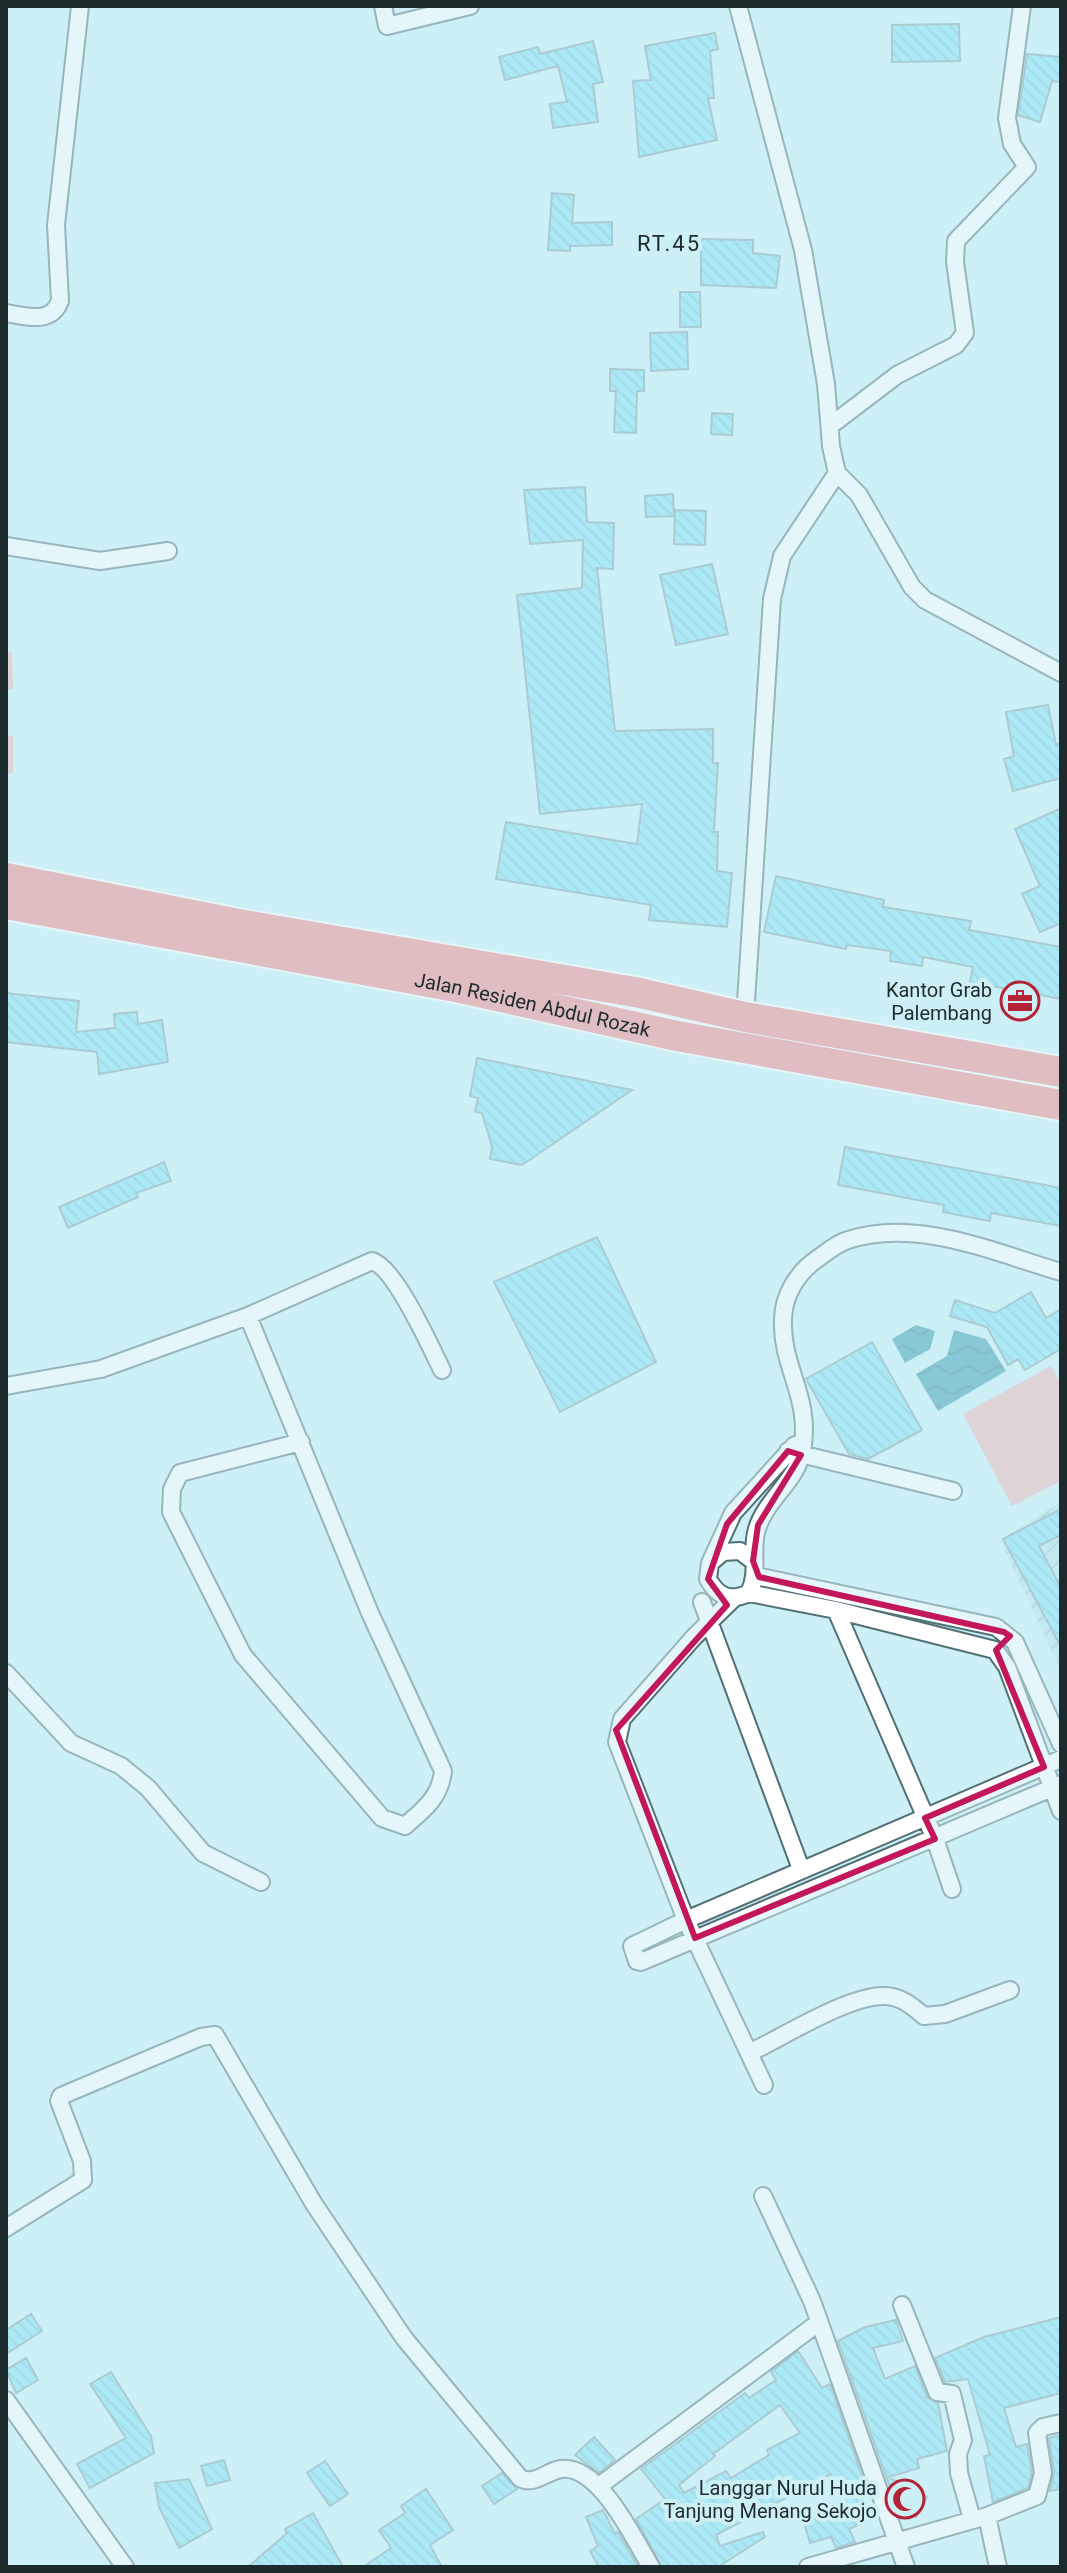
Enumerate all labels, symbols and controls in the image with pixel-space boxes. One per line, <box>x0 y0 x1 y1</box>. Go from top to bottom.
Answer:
district label: RT.45 <box>637 231 701 256</box>
street label: Jalan Residen Abdul Rozak <box>413 968 654 1042</box>
place label: Kantor Grab Palembang <box>886 978 992 1025</box>
office icon: Kantor Grab Palembang <box>999 980 1041 1022</box>
place label: Langgar Nurul Huda Tanjung Menang Sekojo <box>664 2476 877 2523</box>
mosque icon: Langgar Nurul Huda Tanjung Menang Sekojo <box>884 2478 926 2520</box>

